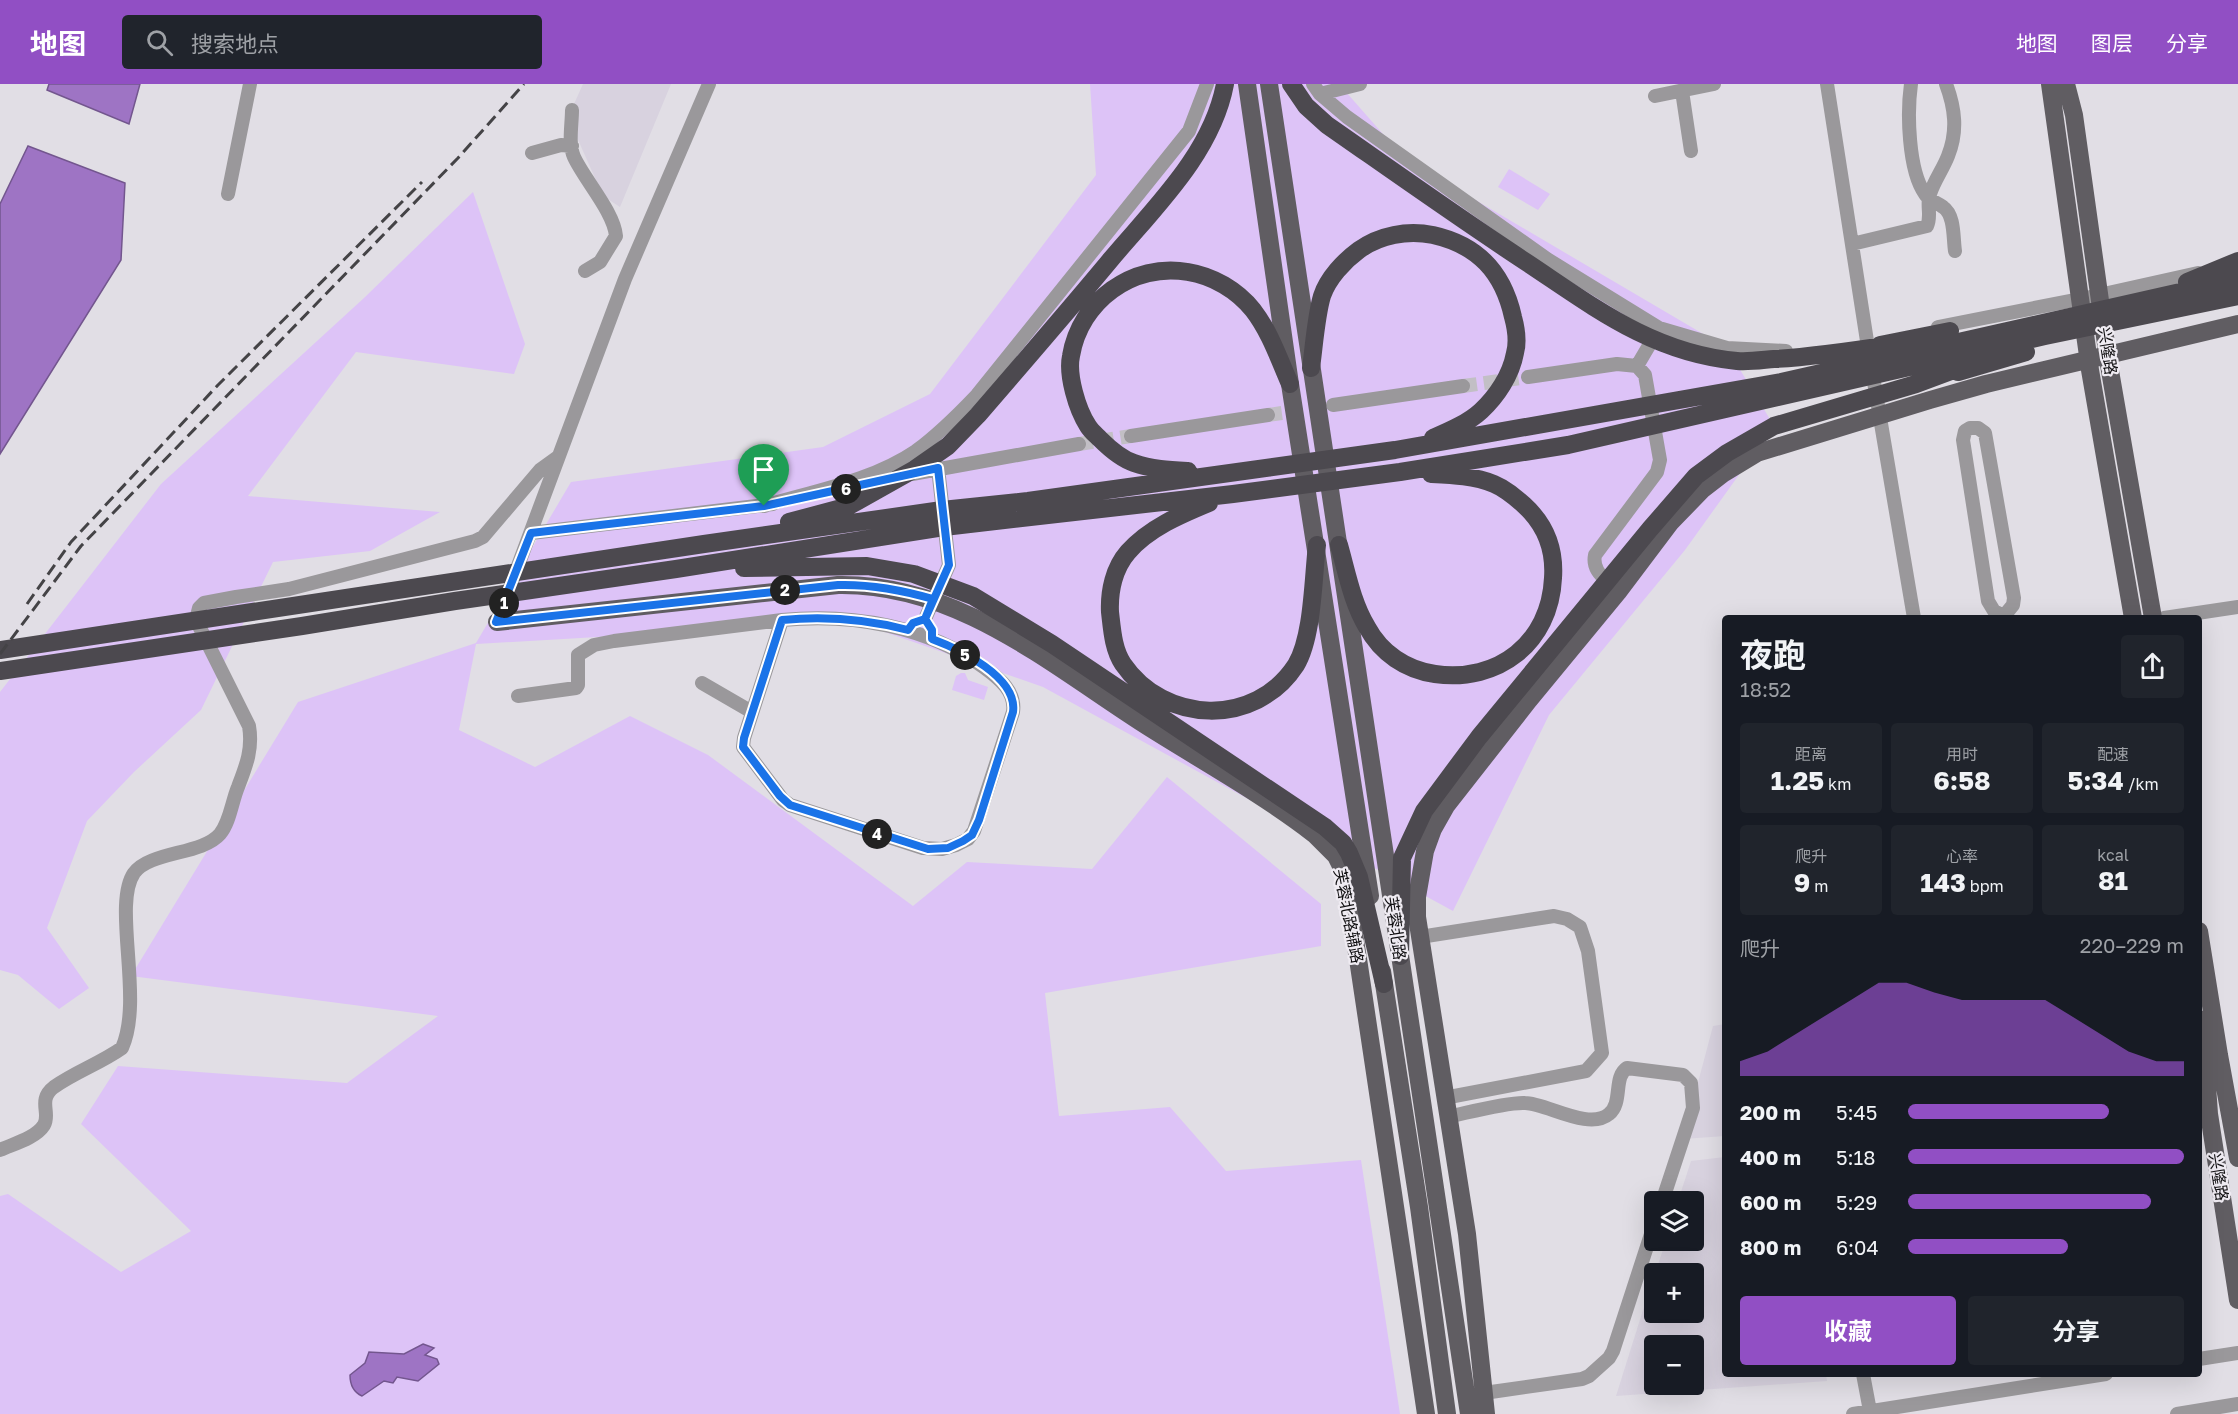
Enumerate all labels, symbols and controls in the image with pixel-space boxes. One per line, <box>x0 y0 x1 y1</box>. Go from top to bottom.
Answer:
search box <box>122 15 542 69</box>
icon: search <box>143 26 176 59</box>
text: 地图 <box>30 27 86 60</box>
text: 搜索地点 <box>191 30 279 57</box>
text: 地图 <box>2016 30 2058 56</box>
text: 图层 <box>2091 30 2133 56</box>
text: 分享 <box>2166 30 2208 56</box>
street label: 兴隆路 <box>2094 326 2122 376</box>
pin <box>738 444 789 506</box>
icon: arrive <box>747 453 780 486</box>
pin: 6 <box>831 474 861 504</box>
text: 6 <box>841 479 851 499</box>
pin: 2 <box>770 575 800 605</box>
text: 2 <box>780 580 790 600</box>
pin: 1 <box>489 588 519 618</box>
text: 1 <box>500 593 508 613</box>
text: 夜跑 <box>1740 635 1806 674</box>
button: share <box>2121 635 2184 698</box>
pin: 5 <box>950 640 980 670</box>
text: 5 <box>960 645 970 665</box>
text: 18:52 <box>1740 677 1791 701</box>
text: 距离 <box>1795 744 1827 764</box>
text: 用时 <box>1946 744 1978 764</box>
text: 配速 <box>2097 744 2129 764</box>
text: 1.25 <box>1771 765 1824 796</box>
text: 6:58 <box>1933 765 1991 796</box>
text: 5:34 <box>2067 765 2124 796</box>
text: km <box>1824 774 1851 794</box>
text: /km <box>2124 774 2159 794</box>
pin: 4 <box>862 819 892 849</box>
text: 4 <box>872 824 882 844</box>
text: kcal <box>2097 845 2129 865</box>
text: 爬升 <box>1795 846 1827 866</box>
text: 心率 <box>1946 846 1978 866</box>
text: 81 <box>2098 865 2128 896</box>
street label: 芙蓉北路辅路 <box>1330 867 1368 965</box>
text: 9 <box>1794 867 1810 898</box>
text: 143 <box>1920 867 1966 898</box>
text: m <box>1810 876 1828 896</box>
text: bpm <box>1966 876 2004 896</box>
street label: 芙蓉北路 <box>1382 895 1410 961</box>
text: 220–229 m <box>2080 933 2184 957</box>
text: 爬升 <box>1740 936 1780 960</box>
text: 200 m <box>1740 1100 1801 1124</box>
text: 5:45 <box>1836 1100 1877 1124</box>
text: 400 m <box>1740 1145 1801 1169</box>
text: 5:18 <box>1836 1145 1876 1169</box>
street label: 兴隆路 <box>2205 1152 2233 1202</box>
text: 600 m <box>1740 1190 1801 1214</box>
text: 5:29 <box>1836 1190 1877 1214</box>
map controls <box>1644 1191 1704 1395</box>
button: layers <box>1644 1191 1704 1251</box>
text: 800 m <box>1740 1235 1801 1259</box>
text: 6:04 <box>1836 1235 1879 1259</box>
button: + <box>1644 1263 1704 1323</box>
button: 收藏 <box>1740 1296 1956 1365</box>
button: 分享 <box>1968 1296 2184 1365</box>
button: − <box>1644 1335 1704 1395</box>

